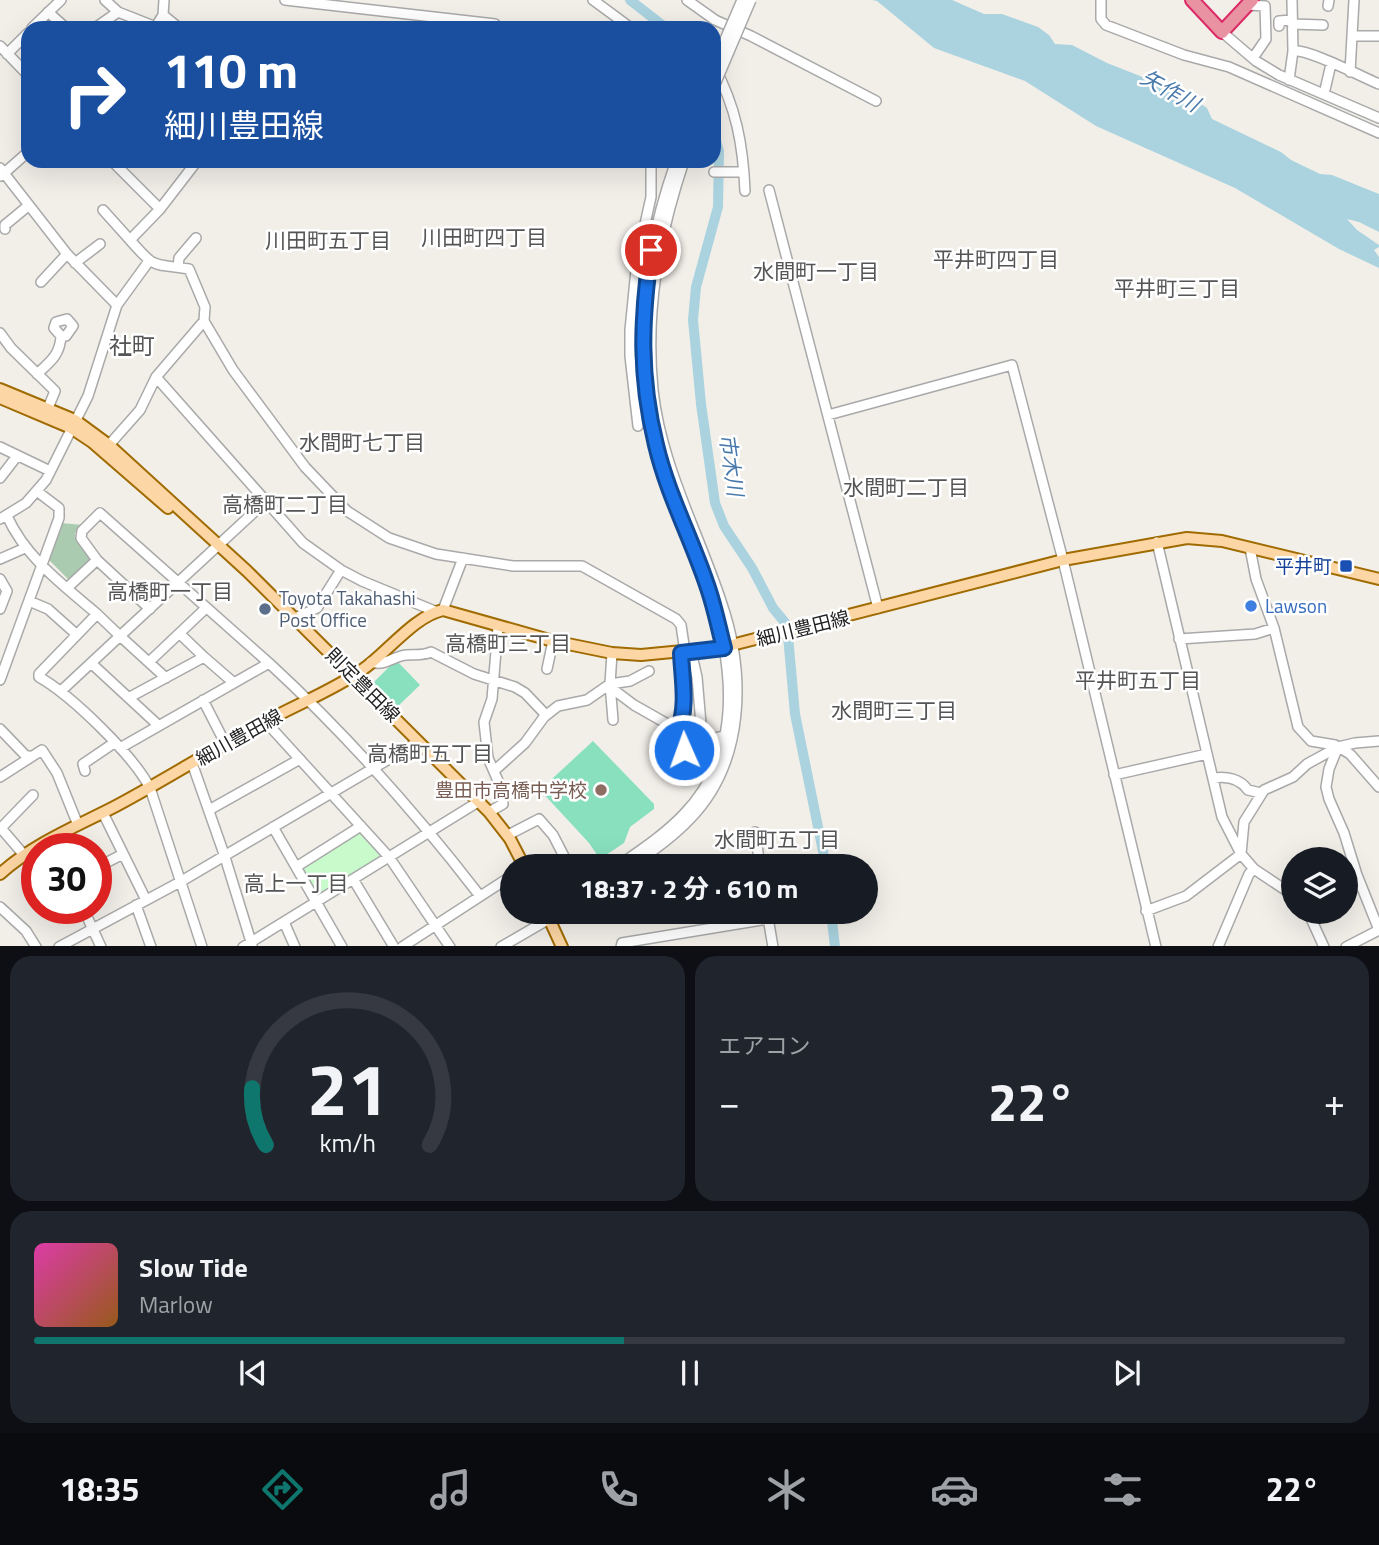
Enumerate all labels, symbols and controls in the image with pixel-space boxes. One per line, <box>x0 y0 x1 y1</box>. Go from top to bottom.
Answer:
text: 110 m <box>164 32 298 107</box>
icon: right <box>49 49 140 140</box>
water label: 矢作川 <box>1135 61 1208 120</box>
text: 細川豊田線 <box>164 101 324 149</box>
pin <box>621 220 681 280</box>
district label: 川田町四丁目 <box>421 221 547 253</box>
district label: 川田町五丁目 <box>265 224 391 256</box>
icon: arrive <box>632 231 670 269</box>
district label: 平井町四丁目 <box>933 243 1059 275</box>
district label: 水間町一丁目 <box>753 255 879 287</box>
district label: 平井町三丁目 <box>1114 272 1240 304</box>
district label: 社町 <box>109 328 155 363</box>
district label: 水間町七丁目 <box>299 426 425 458</box>
water label: 市木川 <box>712 431 752 500</box>
district label: 水間町二丁目 <box>843 471 969 503</box>
district label: 高橋町二丁目 <box>222 488 348 520</box>
place label: 平井町 <box>1275 551 1332 580</box>
marker: 平井町 <box>1338 558 1354 574</box>
district label: 高橋町一丁目 <box>107 575 233 607</box>
place label: Toyota Takahashi Post Office <box>279 583 416 634</box>
place label: Lawson <box>1265 591 1327 620</box>
marker: Lawson <box>1243 598 1259 614</box>
marker: Toyota Takahashi Post Office <box>257 601 273 617</box>
street label: 細川豊田線 <box>753 602 852 653</box>
district label: 高橋町三丁目 <box>445 627 571 659</box>
street label: 則定豊田線 <box>320 641 407 728</box>
district label: 平井町五丁目 <box>1075 664 1201 696</box>
district label: 水間町三丁目 <box>831 694 957 726</box>
street label: 細川豊田線 <box>190 701 287 772</box>
position arrow <box>647 713 721 787</box>
district label: 高橋町五丁目 <box>367 737 493 769</box>
place label: 豊田市高橋中学校 <box>435 775 587 804</box>
marker: 豊田市高橋中学校 <box>593 782 609 798</box>
district label: 水間町五丁目 <box>714 823 840 855</box>
speed limit sign: 30 <box>21 833 112 924</box>
map controls <box>1281 847 1358 924</box>
button: layers <box>1281 847 1358 924</box>
district label: 高上一丁目 <box>244 867 349 899</box>
text: 18:37 · 2 分 · 610 m <box>580 869 798 908</box>
text: エアコン <box>719 1028 811 1063</box>
text: 21 <box>306 1033 388 1143</box>
text: 22° <box>988 1062 1075 1141</box>
text: − <box>719 1073 740 1131</box>
text: + <box>1324 1073 1345 1131</box>
text: km/h <box>319 1123 376 1161</box>
text: Slow Tide <box>139 1248 248 1287</box>
text: Marlow <box>139 1287 213 1322</box>
icon: previous <box>234 1354 272 1392</box>
icon: pause <box>671 1354 709 1392</box>
icon: next <box>1108 1354 1146 1392</box>
text: 18:35 <box>59 1465 139 1513</box>
icon: directions <box>258 1465 307 1514</box>
icon: music <box>426 1465 475 1514</box>
icon: phone <box>594 1465 643 1514</box>
icon: climate <box>762 1465 811 1514</box>
icon: car <box>930 1465 979 1514</box>
icon: filters <box>1098 1465 1147 1514</box>
text: 22° <box>1266 1465 1319 1513</box>

